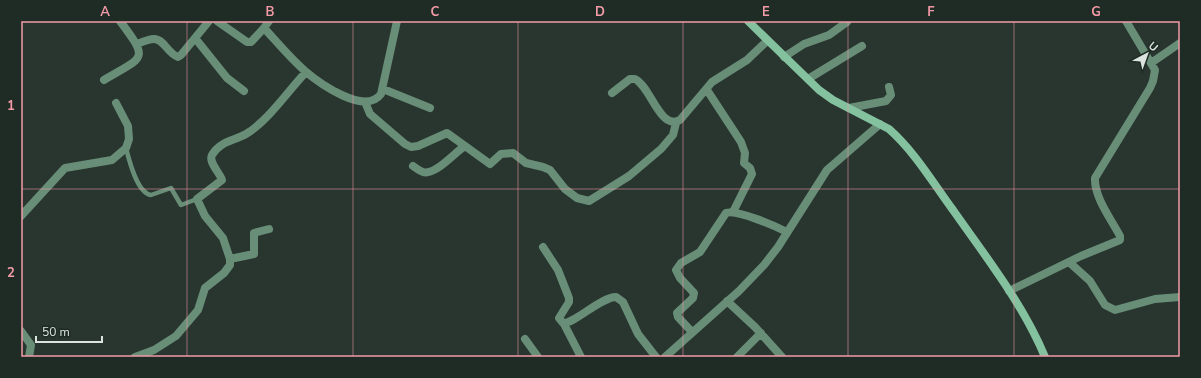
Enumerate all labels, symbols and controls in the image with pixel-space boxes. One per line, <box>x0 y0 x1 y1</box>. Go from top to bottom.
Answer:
text: A <box>100 3 110 21</box>
text: B <box>266 3 275 21</box>
text: C <box>431 3 440 21</box>
text: D <box>595 3 605 21</box>
text: E <box>762 3 770 21</box>
text: F <box>927 3 935 21</box>
text: G <box>1091 3 1101 21</box>
north arrow <box>1127 34 1167 74</box>
text: U <box>1145 39 1161 55</box>
text: 1 <box>7 97 15 115</box>
text: 2 <box>7 264 15 282</box>
scale bar <box>36 318 102 344</box>
text: 50 m <box>42 324 70 340</box>

